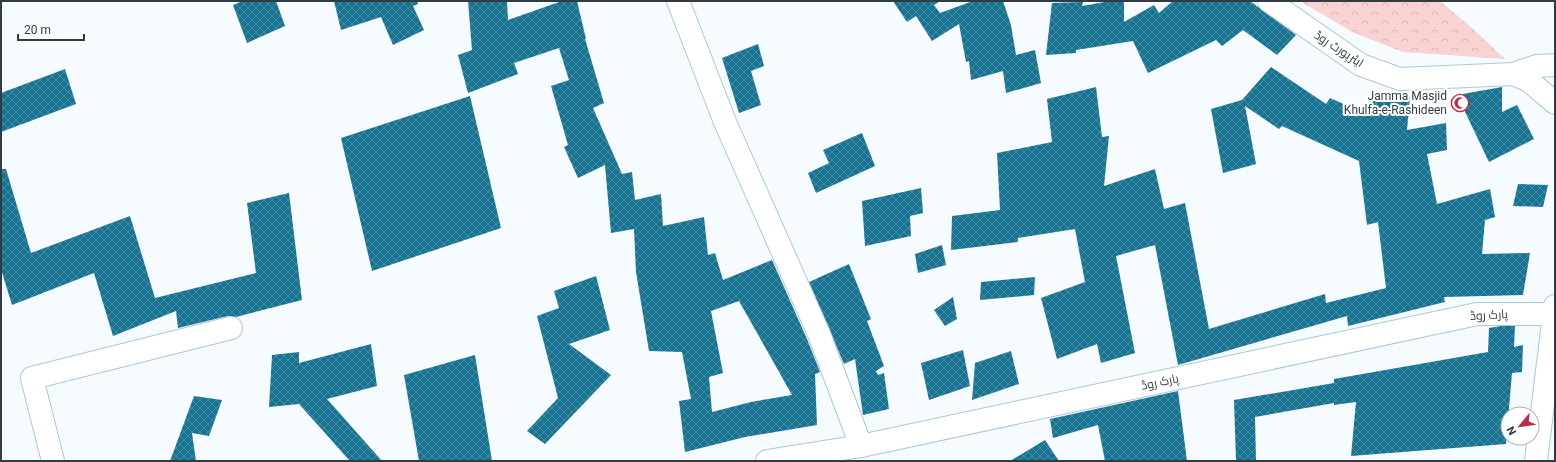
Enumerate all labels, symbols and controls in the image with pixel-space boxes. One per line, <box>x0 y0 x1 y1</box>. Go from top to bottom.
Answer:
scale bar <box>18 16 84 42</box>
text: 20 m <box>24 23 51 37</box>
street label: ایئرپورٹ روڈ <box>1311 28 1366 72</box>
place label: Jamma Masjid Khulfa-e-Rashideen <box>1344 89 1447 117</box>
mosque icon: Jamma Masjid Khulfa-e-Rashideen <box>1450 93 1470 113</box>
street label: پارک روڈ <box>1470 307 1509 325</box>
street label: پارک روڈ <box>1140 371 1181 395</box>
north arrow <box>1500 406 1540 446</box>
text: N <box>1504 424 1519 437</box>

